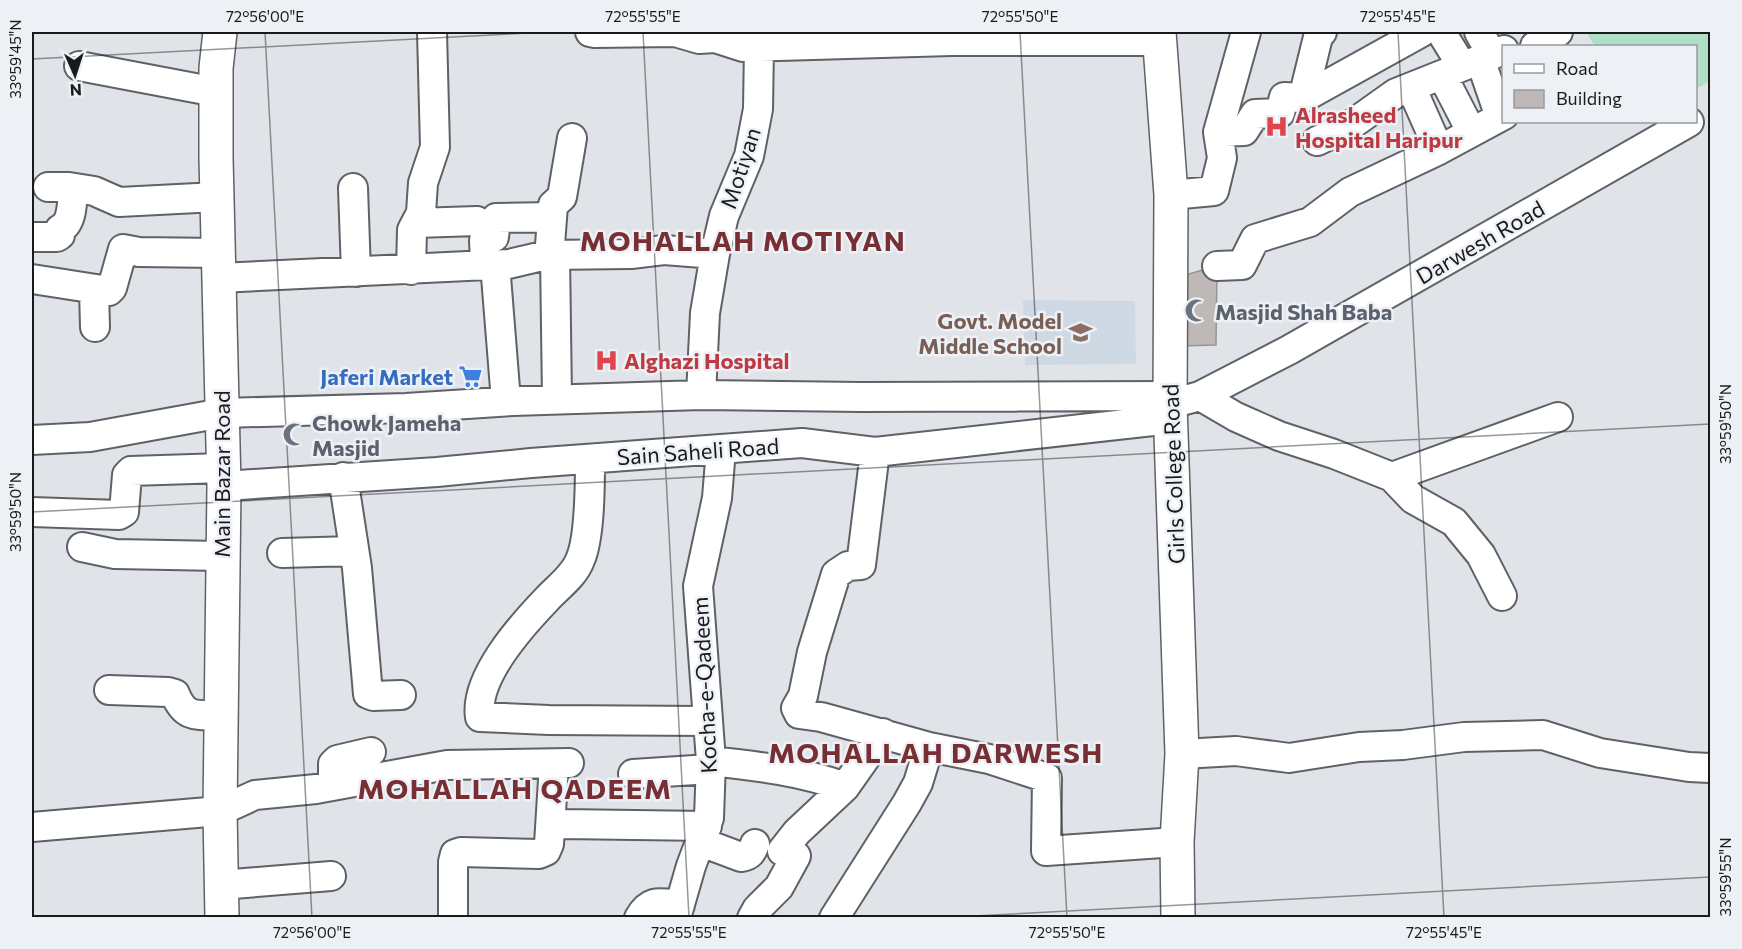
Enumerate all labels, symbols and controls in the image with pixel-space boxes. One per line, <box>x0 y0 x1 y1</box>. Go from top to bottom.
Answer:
text: 72°56'00"E <box>226 7 304 25</box>
text: 72°55'55"E <box>605 7 681 25</box>
text: 72°55'50"E <box>982 7 1058 25</box>
text: 72°55'45"E <box>1360 7 1436 25</box>
text: 33°59'45"N <box>6 19 24 99</box>
north arrow <box>45 45 105 105</box>
legend <box>1502 45 1697 123</box>
text: Road <box>1556 57 1598 79</box>
text: N <box>69 81 82 100</box>
text: Building <box>1556 87 1622 109</box>
place label: Alrasheed Hospital Haripur <box>1295 101 1463 153</box>
hospital icon: Alrasheed Hospital Haripur <box>1264 114 1290 140</box>
street label: Motiyan <box>714 124 766 212</box>
street label: Darwesh Road <box>1411 194 1549 290</box>
district label: MOHALLAH MOTIYAN <box>580 223 906 257</box>
mosque icon: Masjid Shah Baba <box>1184 298 1210 324</box>
place label: Masjid Shah Baba <box>1215 298 1392 325</box>
place label: Govt. Model Middle School <box>918 307 1062 359</box>
school or university icon: Govt. Model Middle School <box>1067 320 1093 346</box>
hospital icon: Alghazi Hospital <box>593 347 619 373</box>
place label: Alghazi Hospital <box>624 347 790 374</box>
place label: Jaferi Market <box>320 363 453 390</box>
supermarket icon: Jaferi Market <box>458 363 484 389</box>
street label: Girls College Road <box>1156 383 1190 565</box>
text: 33°59'50"N <box>1716 384 1734 464</box>
street label: Main Bazar Road <box>208 390 235 558</box>
place label: Chowk Jameha Masjid <box>312 409 461 461</box>
mosque icon: Chowk Jameha Masjid <box>281 422 307 448</box>
street label: Sain Saheli Road <box>616 432 780 470</box>
text: 33°59'50"N <box>6 472 24 552</box>
street label: Kocha-e-Qadeem <box>686 596 722 774</box>
district label: MOHALLAH DARWESH <box>768 735 1104 769</box>
district label: MOHALLAH QADEEM <box>358 771 672 805</box>
text: 33°59'55"N <box>1716 838 1734 916</box>
text: 72°56'00"E <box>273 923 351 941</box>
text: 72°55'55"E <box>651 923 727 941</box>
text: 72°55'50"E <box>1029 923 1105 941</box>
text: 72°55'45"E <box>1406 923 1482 941</box>

